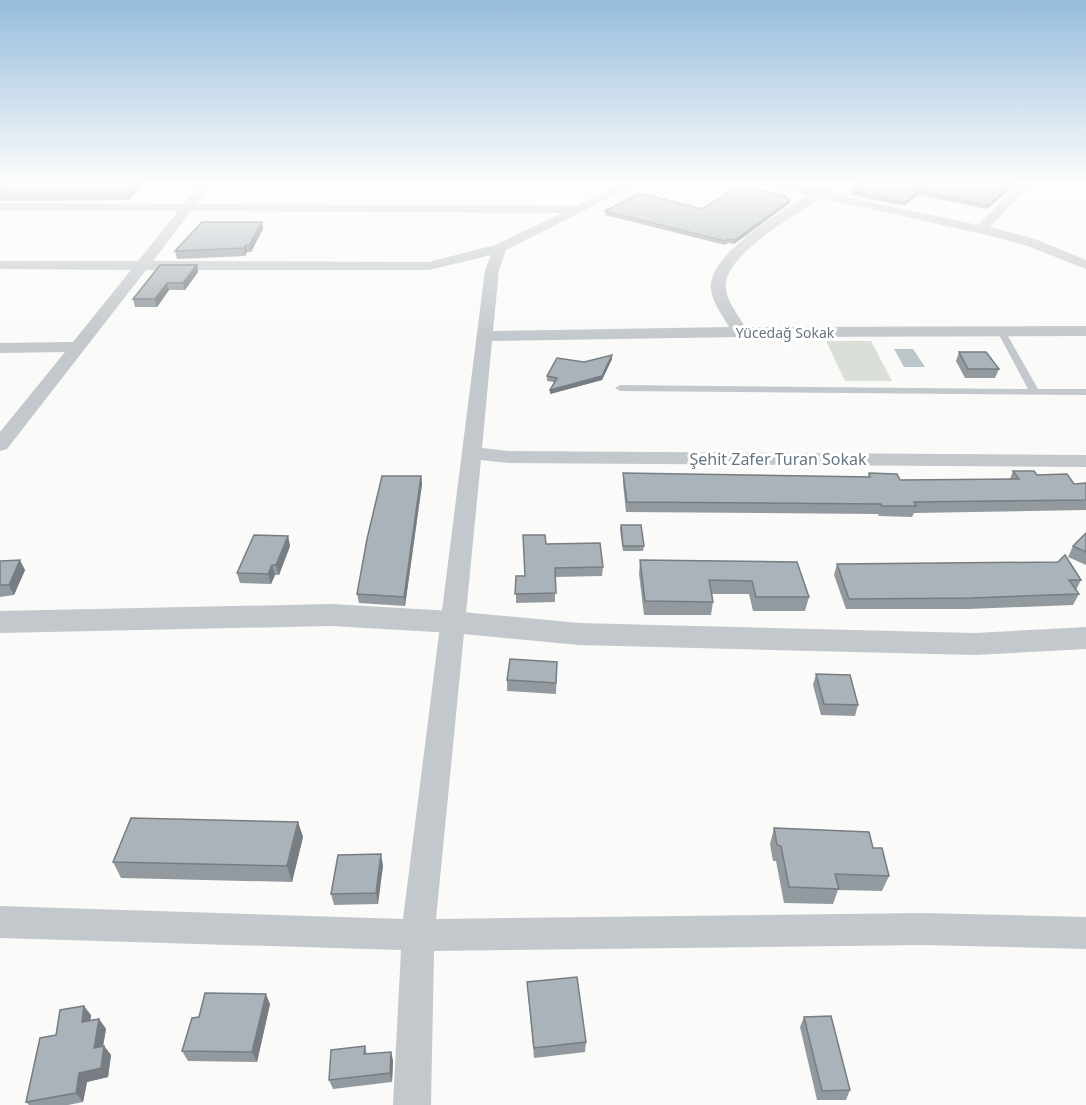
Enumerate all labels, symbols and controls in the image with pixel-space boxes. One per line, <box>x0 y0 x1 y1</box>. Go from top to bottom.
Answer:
street label: Yücedağ Sokak <box>736 323 835 342</box>
street label: Şehit Zafer Turan Sokak <box>689 448 867 470</box>

